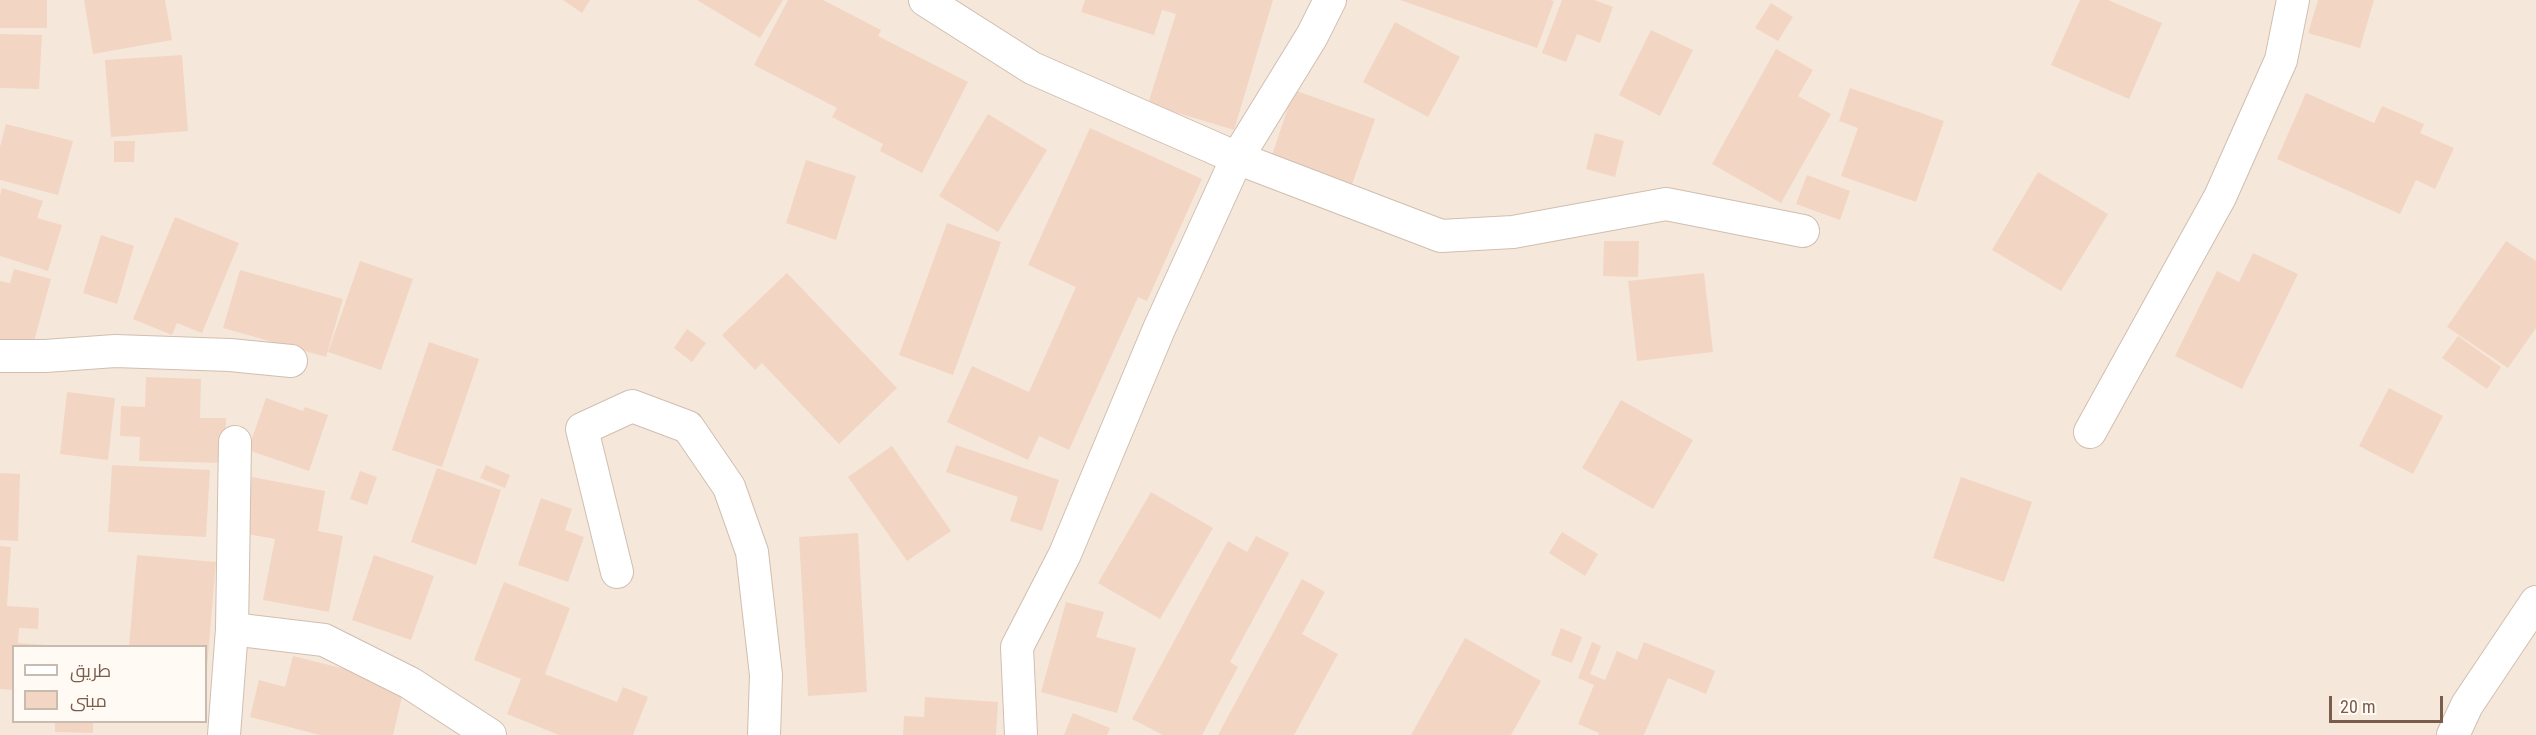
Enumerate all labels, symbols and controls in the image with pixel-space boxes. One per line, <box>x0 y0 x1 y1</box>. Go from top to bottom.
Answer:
legend <box>12 645 207 723</box>
text: طريق <box>70 660 111 681</box>
scale bar <box>2332 684 2446 722</box>
text: مبنى <box>70 690 107 711</box>
text: 20 m <box>2340 696 2375 717</box>

